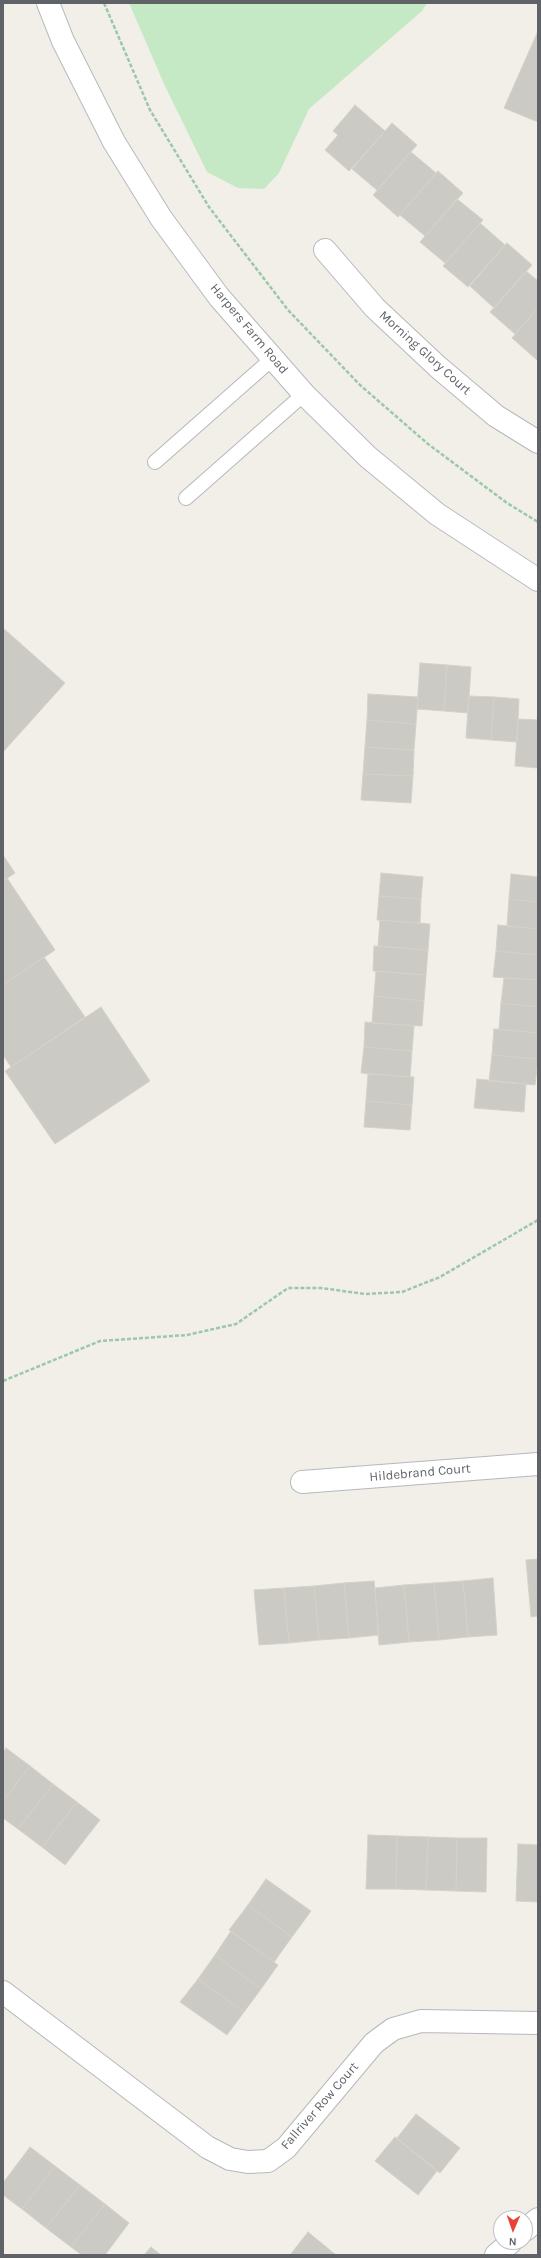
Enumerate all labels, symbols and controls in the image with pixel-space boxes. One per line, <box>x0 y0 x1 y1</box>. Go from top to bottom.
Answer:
street label: Harpers Farm Road <box>207 281 291 377</box>
street label: Morning Glory Court <box>376 308 474 398</box>
street label: Hildebrand Court <box>369 1461 471 1485</box>
street label: Fallriver Row Court <box>278 2059 362 2153</box>
north arrow <box>493 2210 533 2250</box>
text: N <box>508 2235 517 2248</box>

